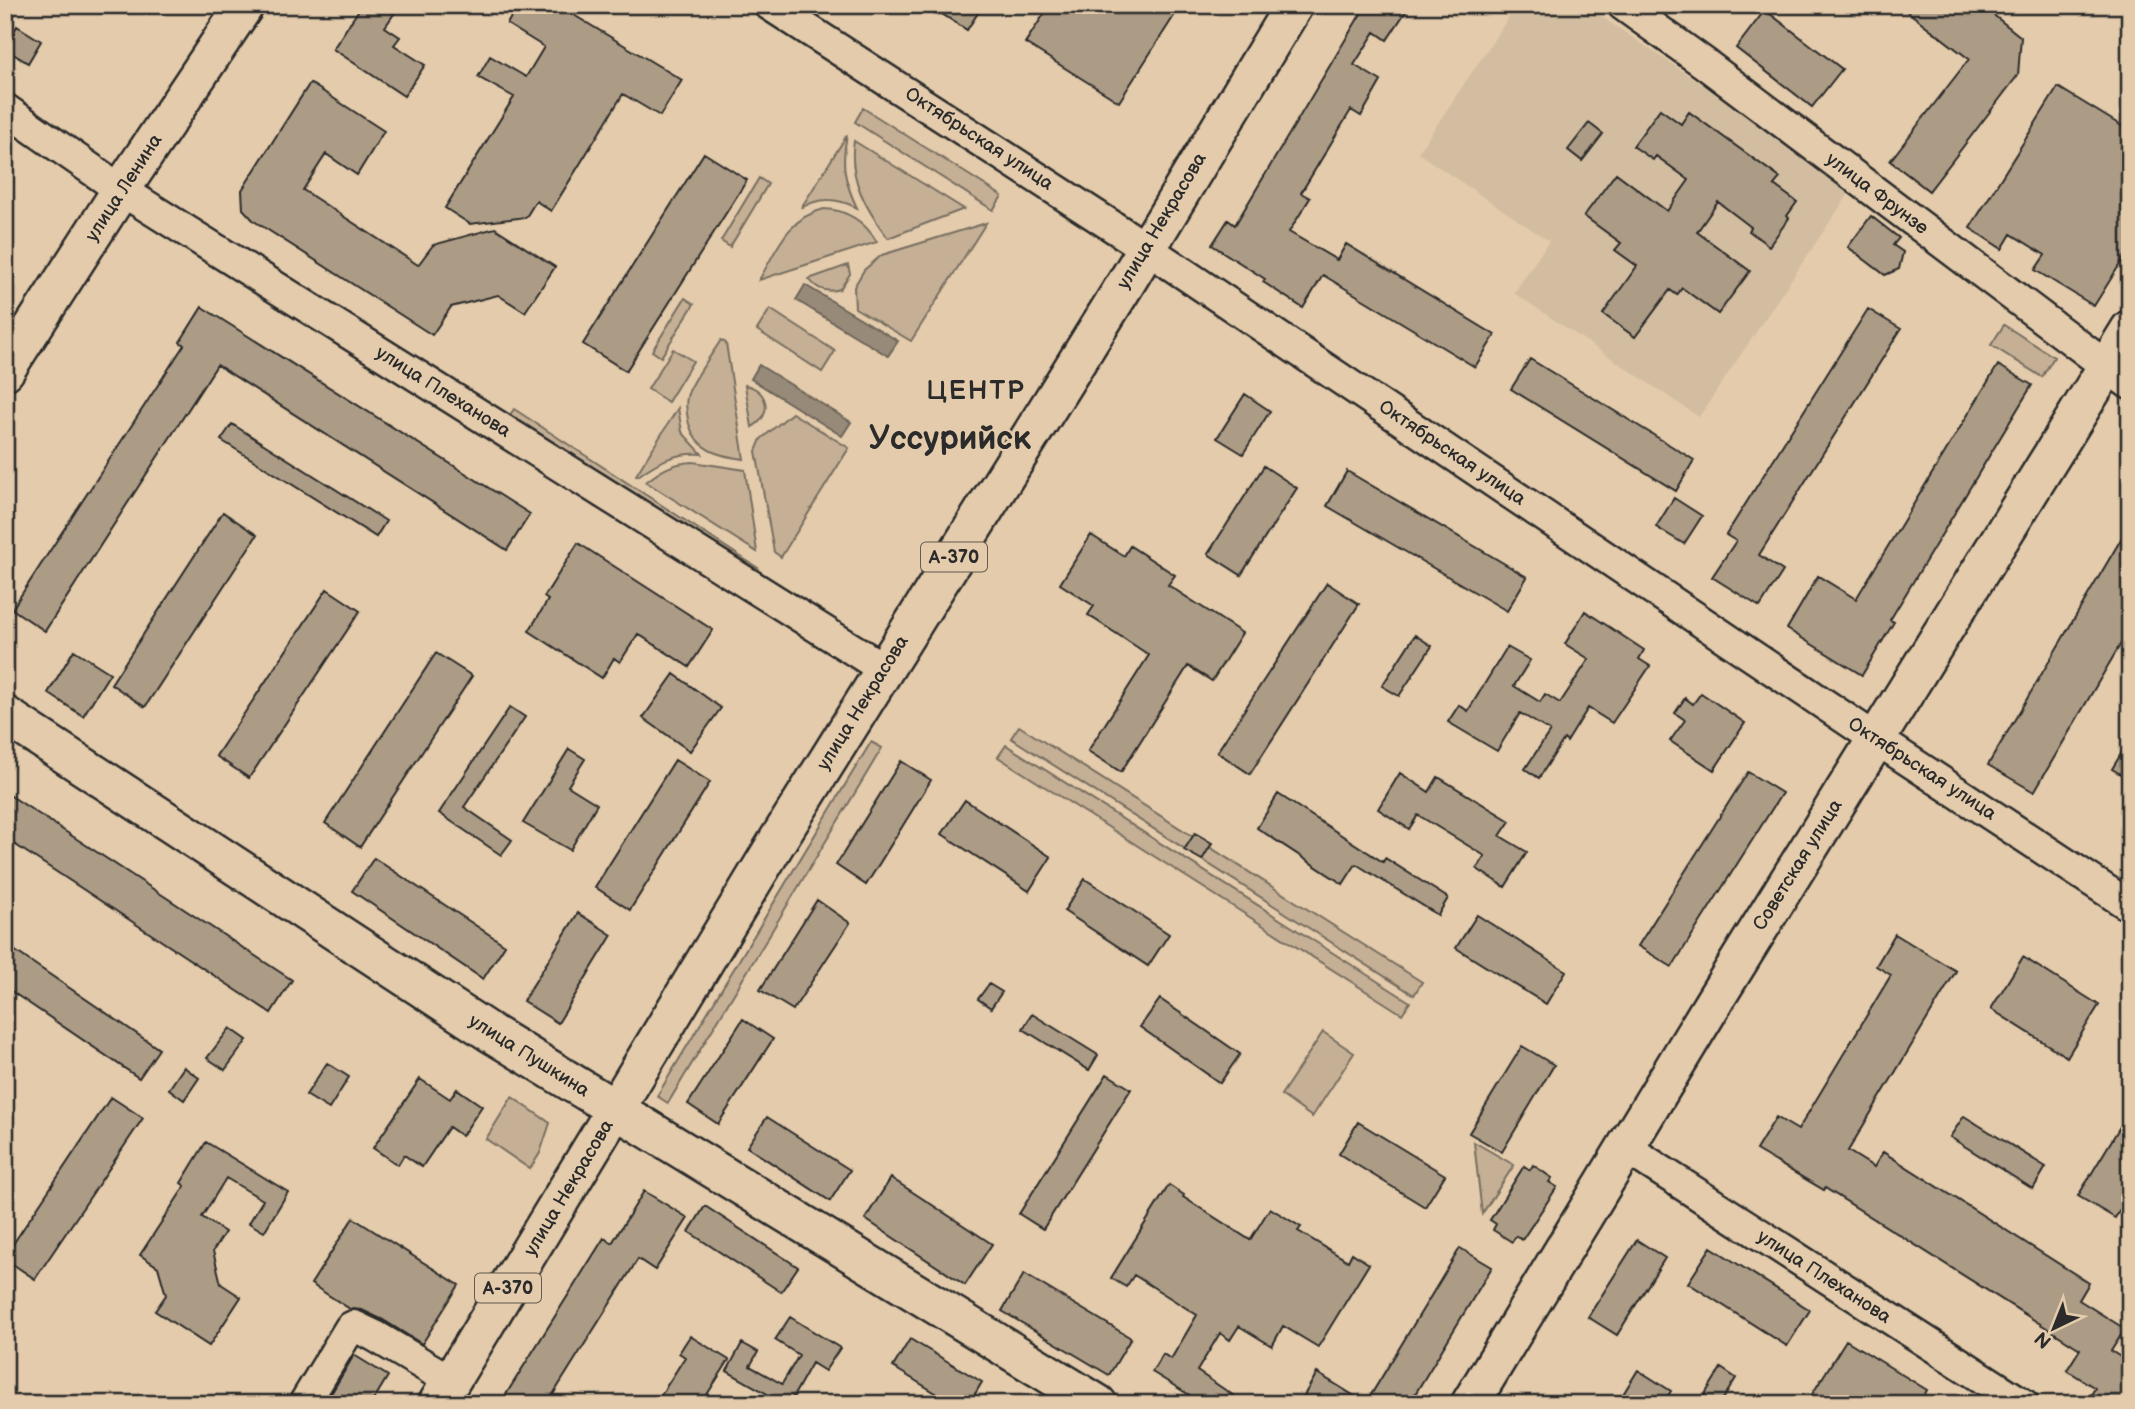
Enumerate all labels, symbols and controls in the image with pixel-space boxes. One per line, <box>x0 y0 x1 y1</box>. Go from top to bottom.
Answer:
street label: Октябрьская улица <box>900 82 1058 196</box>
street label: улица Ленина <box>81 130 167 246</box>
street label: улица Фрунзе <box>1821 148 1933 240</box>
street label: улица Некрасова <box>1112 149 1212 293</box>
street label: улица Плеханова <box>371 341 515 443</box>
district label: ЦЕНТР <box>926 376 1026 407</box>
street label: Октябрьская улица <box>1374 395 1530 511</box>
district label: Уссурийск <box>869 419 1031 459</box>
road number: А-370 <box>921 542 987 572</box>
street label: улица Некрасова <box>812 631 914 775</box>
street label: Октябрьская улица <box>1843 712 2001 826</box>
street label: Советская улица <box>1748 795 1848 935</box>
street label: улица Пушкина <box>464 1010 594 1102</box>
street label: улица Некрасова <box>519 1116 619 1260</box>
street label: улица Плеханова <box>1753 1225 1895 1329</box>
road number: А-370 <box>475 1274 541 1302</box>
north arrow <box>2020 1294 2090 1364</box>
text: N <box>2030 1326 2056 1353</box>

